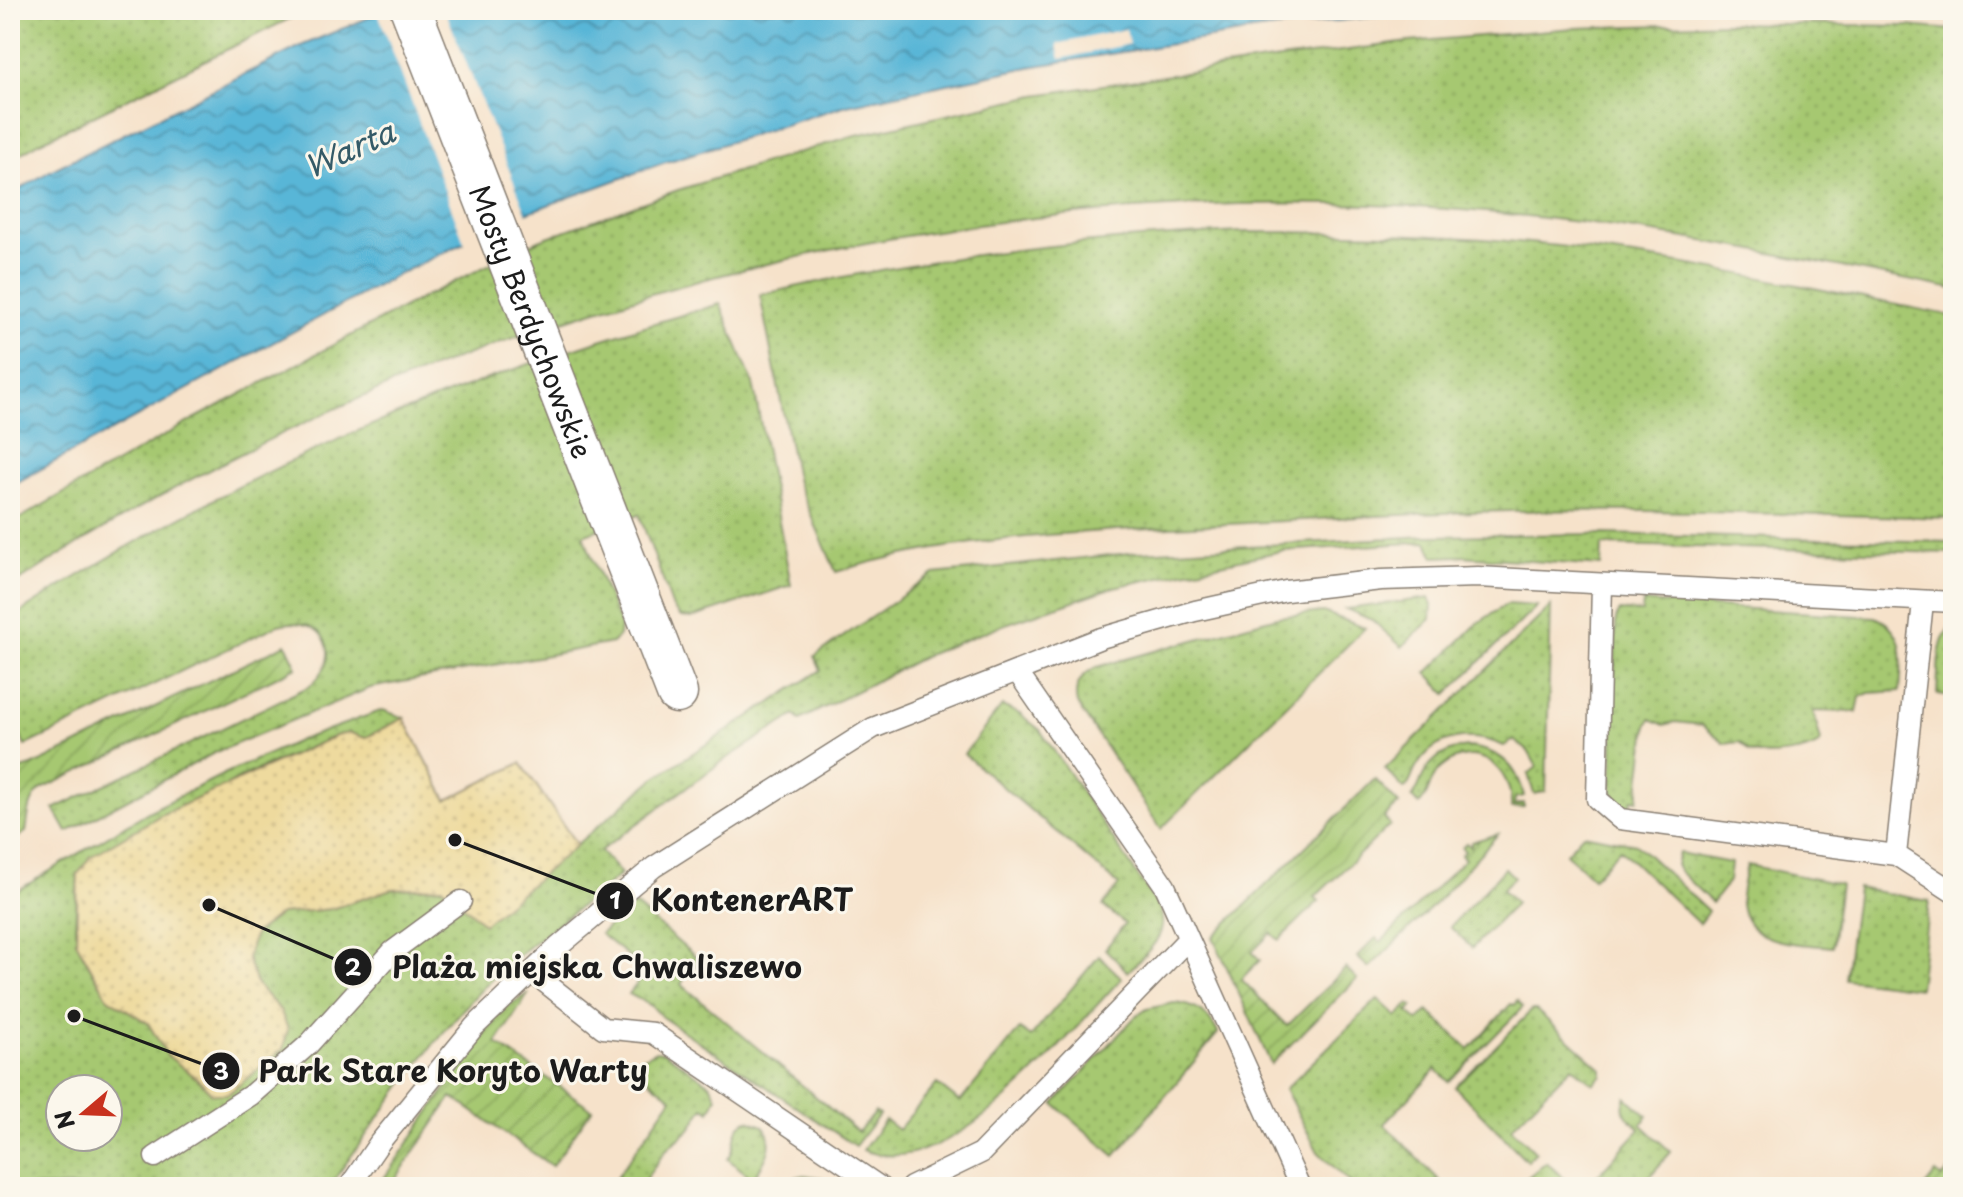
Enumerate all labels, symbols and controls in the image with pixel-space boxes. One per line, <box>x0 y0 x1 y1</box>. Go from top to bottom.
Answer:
water label: Warta <box>297 108 402 188</box>
street label: Mosty Berdychowskie <box>459 178 605 464</box>
callout: KontenerART <box>595 874 869 928</box>
text: KontenerART <box>651 876 854 921</box>
text: 1 <box>609 881 621 917</box>
callout: Plaża miejska Chwaliszewo <box>333 940 820 994</box>
text: Plaża miejska Chwaliszewo <box>392 943 802 988</box>
text: 2 <box>345 948 362 984</box>
callout: Park Stare Koryto Warty <box>201 1044 665 1098</box>
text: Park Stare Koryto Warty <box>259 1047 647 1092</box>
text: 3 <box>213 1052 229 1088</box>
north arrow <box>44 1073 124 1153</box>
text: N <box>45 1106 82 1134</box>

